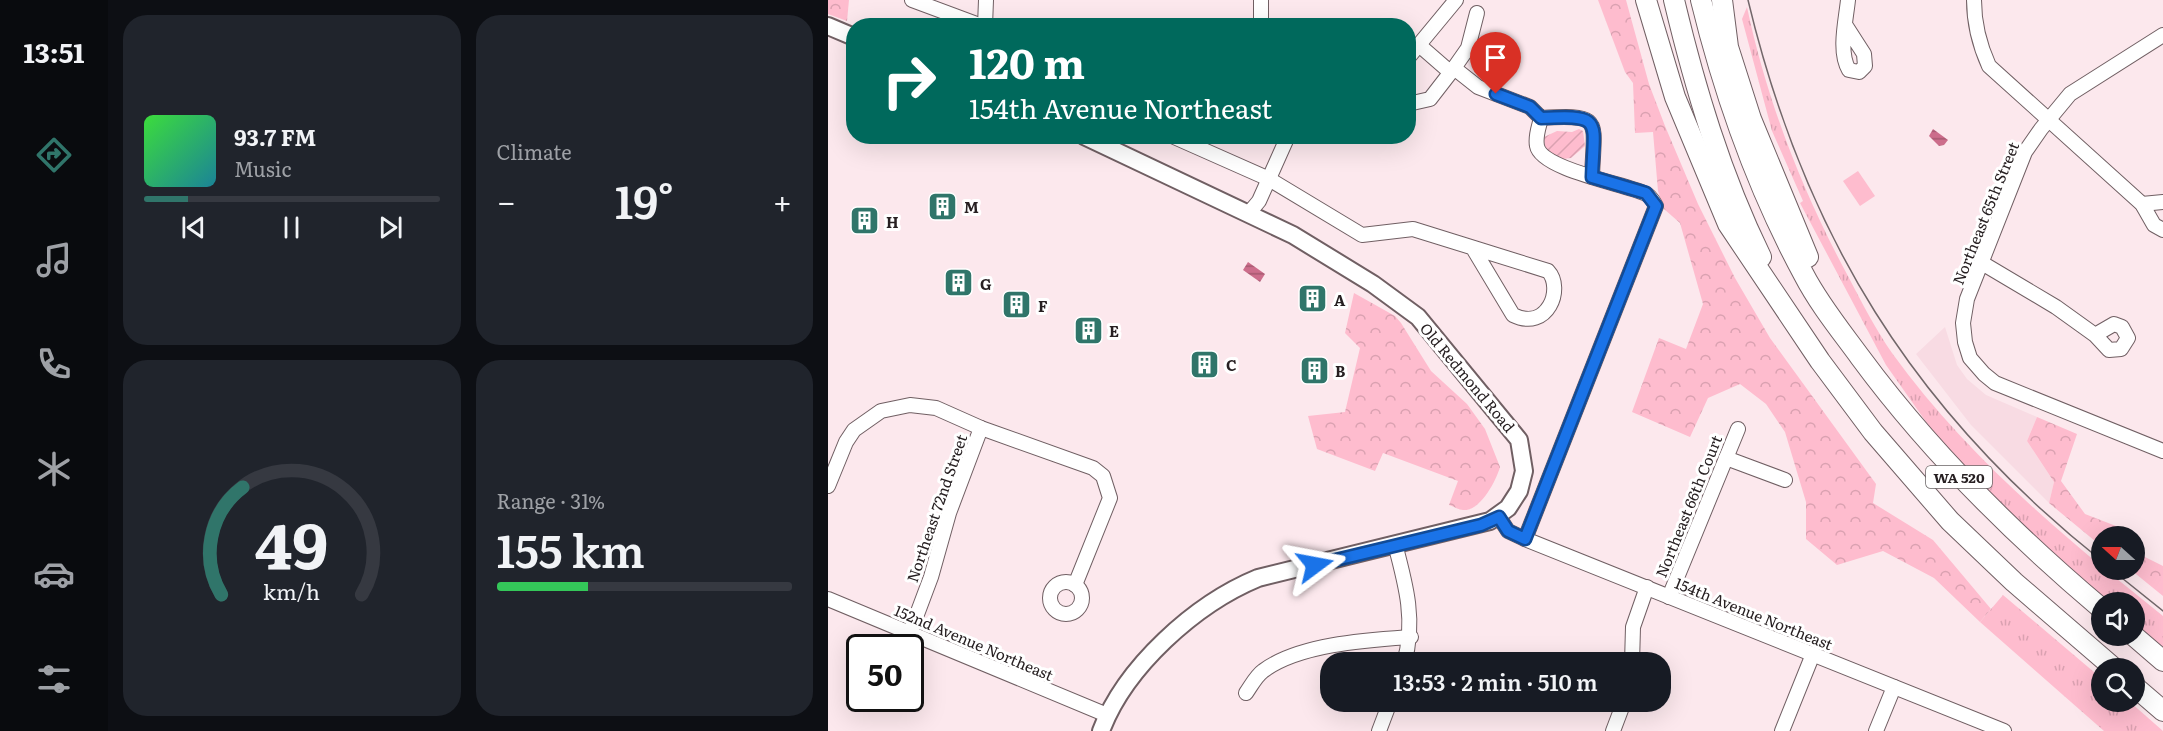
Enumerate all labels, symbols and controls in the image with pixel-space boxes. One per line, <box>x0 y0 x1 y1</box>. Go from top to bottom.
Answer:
text: 120 m <box>969 30 1085 92</box>
text: 13:51 <box>24 31 85 71</box>
pin <box>1470 32 1521 94</box>
icon: arrive <box>1479 41 1512 74</box>
icon: right <box>870 42 948 120</box>
text: 154th Avenue Northeast <box>969 87 1272 127</box>
text: 93.7 FM <box>234 120 316 153</box>
icon: directions <box>33 134 75 176</box>
text: Climate <box>497 136 572 166</box>
street label: Northeast 65th Street <box>1946 138 2024 288</box>
text: Music <box>234 153 291 183</box>
text: 19° <box>615 166 674 233</box>
text: − <box>497 175 516 224</box>
text: + <box>773 175 792 224</box>
building icon: M <box>927 190 959 222</box>
place label: M <box>964 195 979 218</box>
building icon: H <box>849 205 881 237</box>
place label: H <box>886 210 899 233</box>
icon: previous <box>177 211 210 244</box>
icon: pause <box>275 211 308 244</box>
icon: next <box>374 211 407 244</box>
icon: music <box>33 239 75 281</box>
building icon: G <box>943 267 975 299</box>
place label: G <box>980 272 992 295</box>
building icon: A <box>1297 283 1329 315</box>
place label: A <box>1334 288 1346 311</box>
building icon: F <box>1001 289 1033 321</box>
place label: F <box>1038 294 1048 317</box>
building icon: E <box>1072 314 1104 346</box>
street label: Old Redmond Road <box>1415 317 1521 437</box>
place label: E <box>1109 319 1119 342</box>
icon: phone <box>33 343 75 385</box>
building icon: C <box>1189 348 1221 380</box>
place label: C <box>1226 353 1237 376</box>
building icon: B <box>1298 354 1330 386</box>
place label: B <box>1335 359 1345 382</box>
street label: Northeast 72nd Street <box>900 431 972 585</box>
street label: Northeast 66th Court <box>1649 431 1727 581</box>
icon: climate <box>33 448 75 490</box>
road number: WA 520 <box>1926 466 1992 488</box>
text: Range · 31% <box>497 485 605 515</box>
text: 49 <box>255 496 329 588</box>
text: 155 km <box>497 515 645 582</box>
north arrow <box>2091 526 2145 580</box>
map controls <box>2091 526 2145 712</box>
position arrow <box>1283 533 1347 597</box>
icon: car <box>33 553 75 595</box>
street label: 154th Avenue Northeast <box>1672 571 1836 655</box>
text: km/h <box>263 575 320 607</box>
button: sound <box>2091 592 2145 646</box>
street label: 152nd Avenue Northeast <box>891 598 1057 686</box>
speed limit sign: 50 <box>846 634 924 712</box>
icon: filters <box>33 658 75 700</box>
button: search <box>2091 658 2145 712</box>
text: 13:53 · 2 min · 510 m <box>1393 665 1598 698</box>

